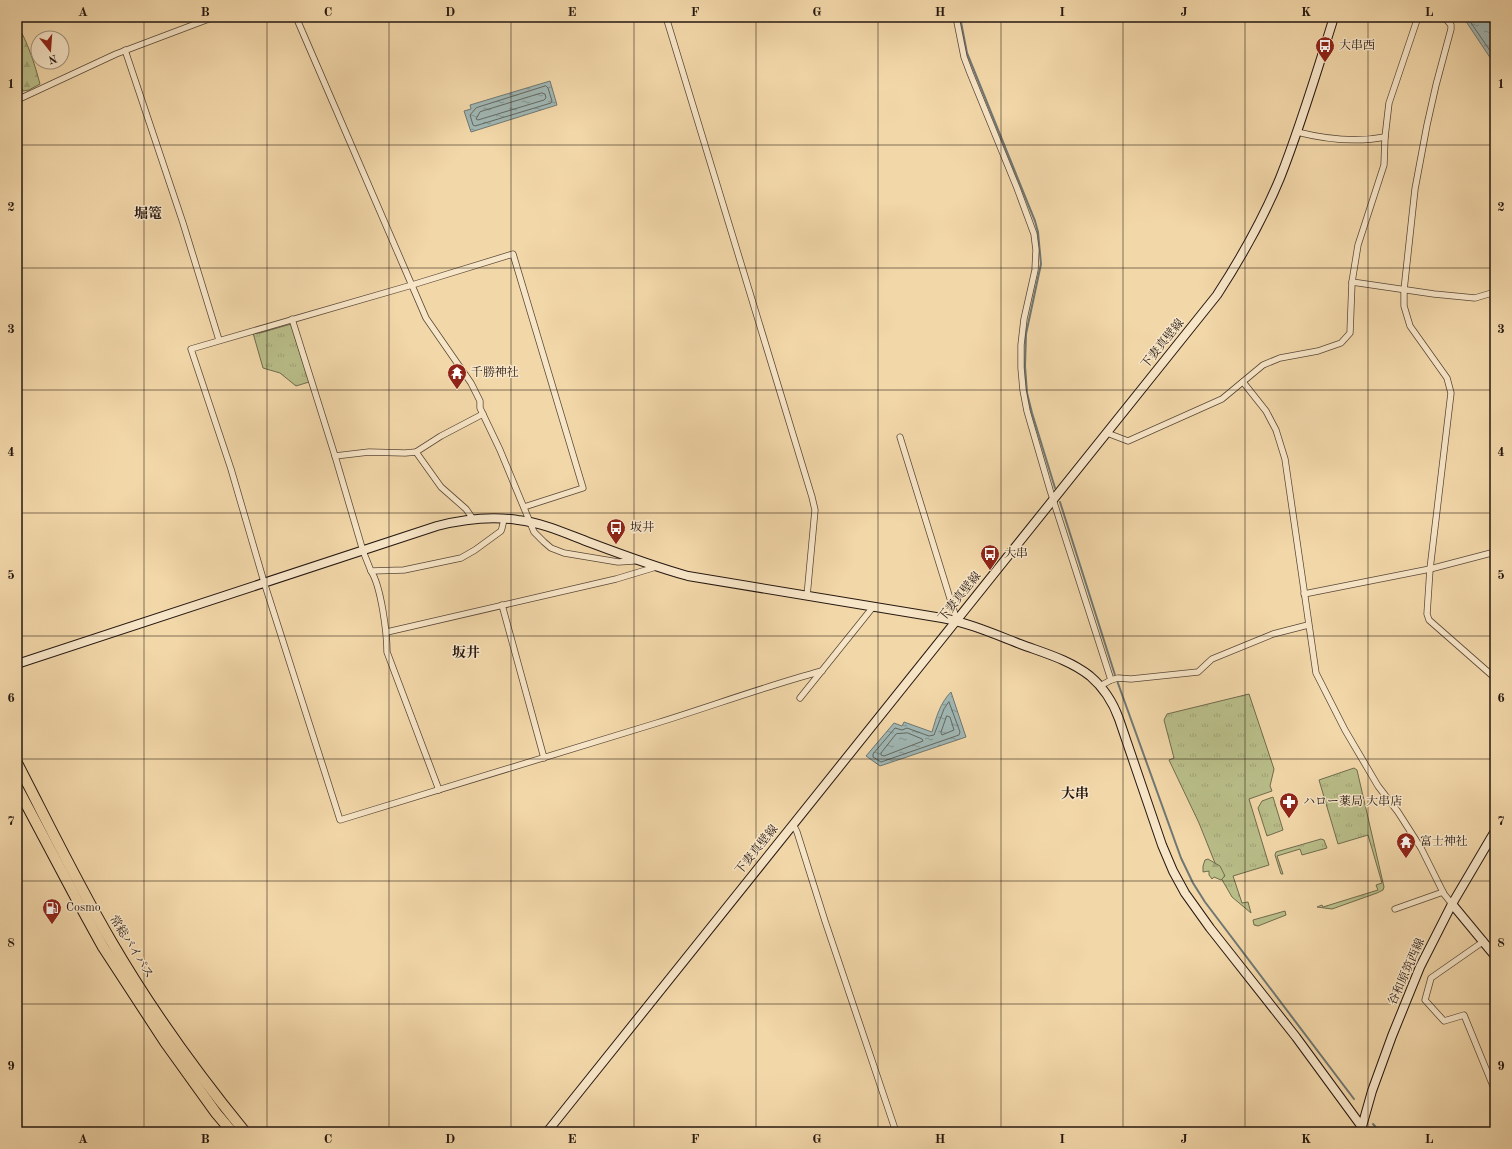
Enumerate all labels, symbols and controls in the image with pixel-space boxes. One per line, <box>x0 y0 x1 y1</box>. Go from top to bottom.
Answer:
text: A <box>78 6 88 19</box>
text: B <box>200 6 210 19</box>
text: C <box>324 6 332 19</box>
text: D <box>445 6 455 19</box>
text: E <box>568 6 577 19</box>
text: F <box>691 6 700 19</box>
text: G <box>812 6 822 19</box>
text: H <box>935 6 946 19</box>
text: I <box>1059 6 1065 19</box>
text: J <box>1180 6 1188 19</box>
text: K <box>1301 6 1311 19</box>
text: L <box>1425 6 1434 19</box>
north arrow <box>30 30 70 70</box>
bus stop icon: 大串西 <box>1314 35 1336 63</box>
place label: 大串西 <box>1339 38 1375 52</box>
text: N <box>46 52 58 65</box>
text: 1 <box>7 78 15 91</box>
text: 1 <box>1497 78 1505 91</box>
text: 2 <box>7 201 15 214</box>
text: 2 <box>1497 201 1505 214</box>
district label: 堀篭 <box>134 205 162 221</box>
street label: 下妻真壁線 <box>1138 316 1187 371</box>
text: 3 <box>7 323 15 336</box>
text: 3 <box>1497 323 1505 336</box>
temple icon: 千勝神社 <box>446 362 468 390</box>
place label: 千勝神社 <box>471 365 519 379</box>
text: 4 <box>7 446 15 459</box>
text: 4 <box>1497 446 1505 459</box>
bus stop icon: 坂井 <box>605 517 627 545</box>
place label: 坂井 <box>630 520 655 534</box>
bus stop icon: 大串 <box>979 543 1001 571</box>
place label: 大串 <box>1004 546 1028 560</box>
text: 5 <box>7 569 15 582</box>
street label: 下妻真壁線 <box>935 569 984 624</box>
text: 5 <box>1497 569 1505 582</box>
district label: 坂井 <box>452 645 480 660</box>
text: 6 <box>7 692 15 705</box>
text: 6 <box>1497 692 1505 705</box>
district label: 大串 <box>1061 786 1089 801</box>
pharmacy icon: ハロー薬局 大串店 <box>1278 791 1300 819</box>
place label: ハロー薬局 大串店 <box>1303 794 1402 808</box>
text: 7 <box>7 815 15 828</box>
text: 7 <box>1497 815 1505 828</box>
street label: 下妻真壁線 <box>732 822 781 877</box>
temple icon: 富士神社 <box>1395 831 1417 859</box>
place label: 富士神社 <box>1420 834 1468 848</box>
fuel station icon: Cosmo <box>41 897 63 925</box>
place label: Cosmo <box>66 902 101 914</box>
street label: 常総バイパス <box>107 912 157 981</box>
street label: 谷和原筑西線 <box>1385 936 1427 1007</box>
text: 8 <box>7 937 15 950</box>
text: 8 <box>1497 937 1505 950</box>
text: 9 <box>7 1060 15 1073</box>
text: 9 <box>1497 1060 1505 1073</box>
text: A <box>78 1133 88 1146</box>
text: B <box>200 1133 210 1146</box>
text: C <box>324 1133 332 1146</box>
text: D <box>445 1133 455 1146</box>
text: E <box>568 1133 577 1146</box>
text: F <box>691 1133 700 1146</box>
text: G <box>812 1133 822 1146</box>
text: H <box>935 1133 946 1146</box>
text: I <box>1059 1133 1065 1146</box>
text: J <box>1180 1133 1188 1146</box>
text: K <box>1301 1133 1311 1146</box>
text: L <box>1425 1133 1434 1146</box>

